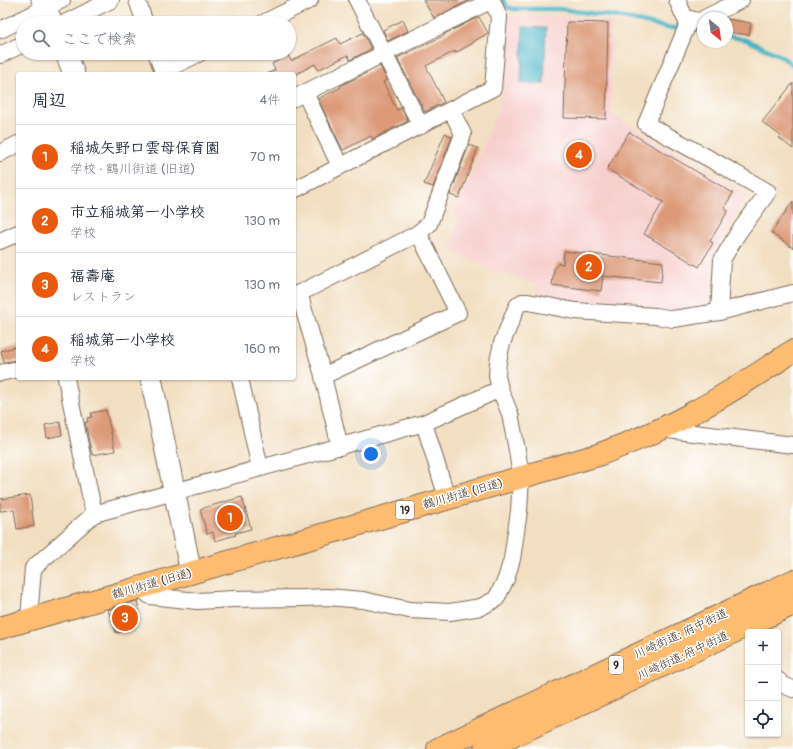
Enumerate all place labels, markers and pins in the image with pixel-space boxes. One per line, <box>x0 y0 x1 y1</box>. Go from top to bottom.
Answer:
pin: 4 <box>566 140 592 170</box>
pin: 2 <box>576 252 602 282</box>
pin: 1 <box>217 503 243 533</box>
pin: 3 <box>112 603 138 633</box>

